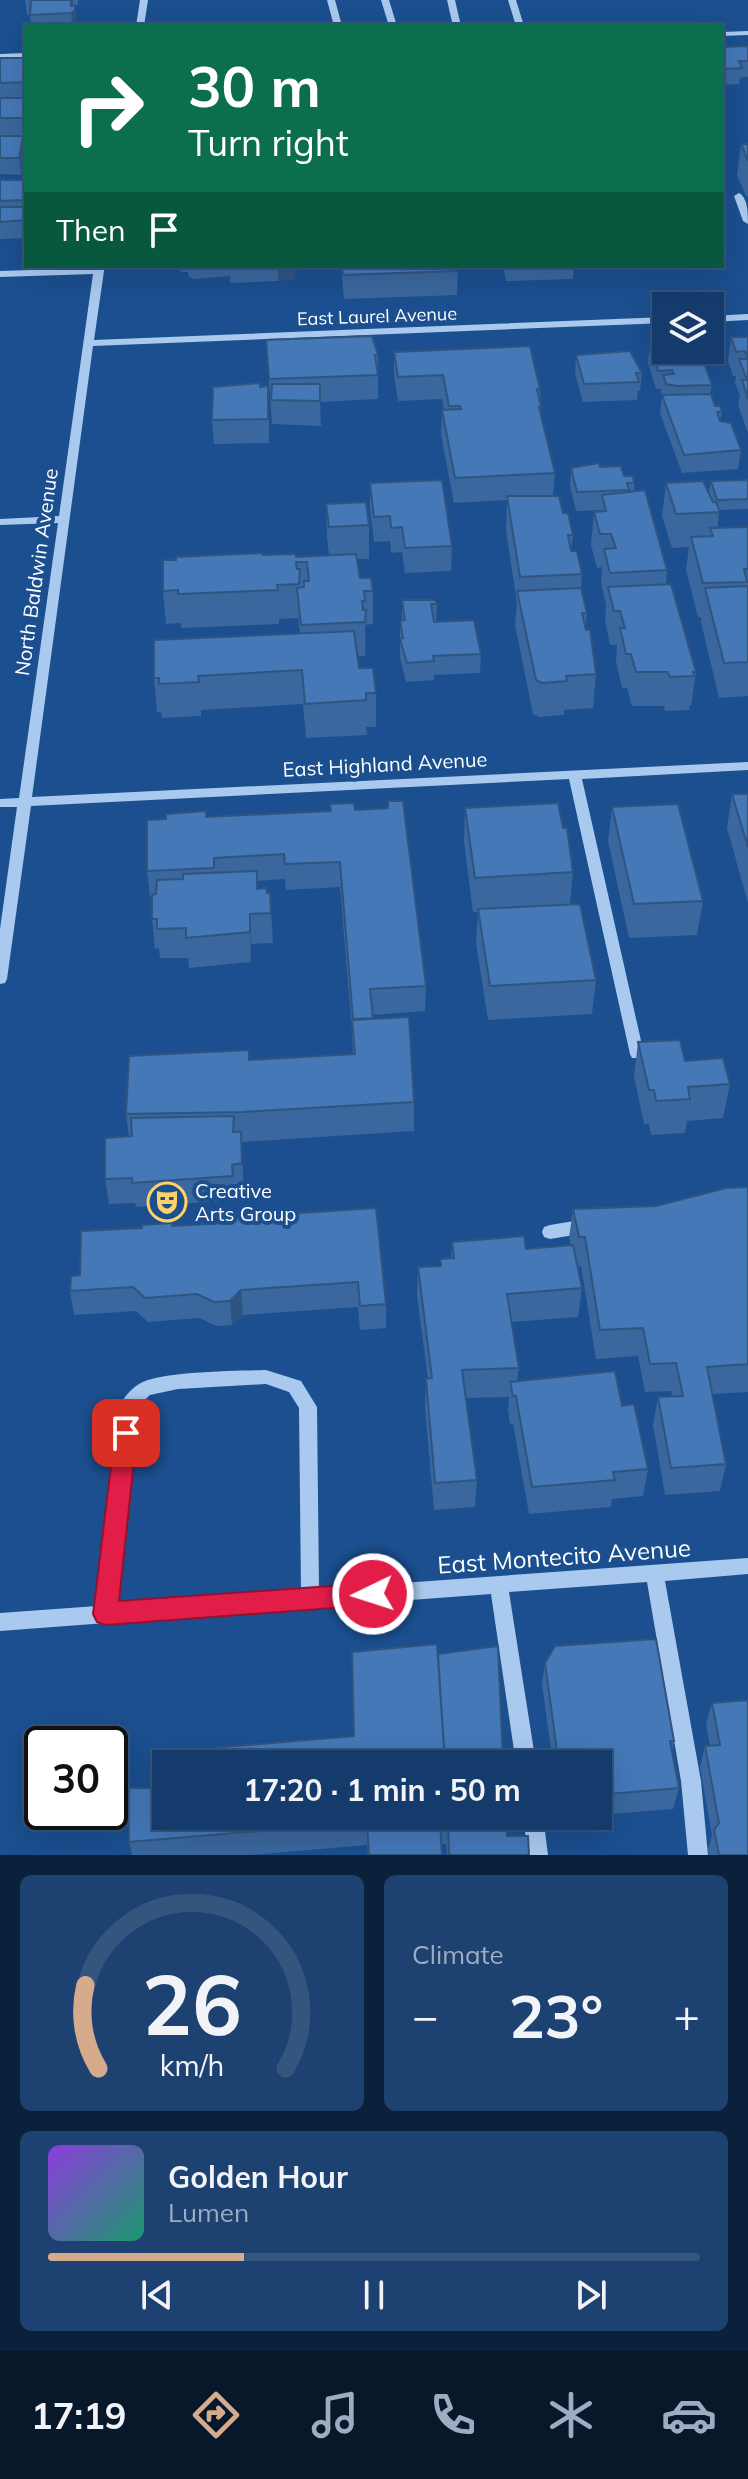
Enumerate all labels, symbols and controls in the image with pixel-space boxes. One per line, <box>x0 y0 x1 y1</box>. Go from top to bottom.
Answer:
text: 30 m <box>188 51 321 121</box>
icon: right <box>56 56 160 160</box>
text: Turn right <box>188 120 349 165</box>
icon: arrive <box>142 208 186 252</box>
text: Then <box>56 211 126 249</box>
map controls <box>652 292 724 364</box>
button: layers <box>652 292 724 364</box>
street label: East Laurel Avenue <box>297 302 457 330</box>
street label: North Baldwin Avenue <box>9 467 63 677</box>
street label: East Highland Avenue <box>282 746 488 782</box>
place label: Creative Arts Group <box>195 1178 296 1226</box>
theatre icon: Creative Arts Group <box>146 1181 188 1223</box>
pin <box>92 1399 160 1467</box>
icon: arrive <box>104 1411 148 1455</box>
street label: East Montecito Avenue <box>436 1532 692 1580</box>
position arrow <box>331 1552 415 1636</box>
speed limit sign: 30 <box>24 1726 128 1830</box>
text: 17:20 · 1 min · 50 m <box>243 1771 521 1809</box>
text: Climate <box>412 1938 504 1971</box>
text: 26 <box>142 1951 242 2056</box>
text: 23° <box>509 1978 603 2053</box>
text: − <box>412 1988 438 2043</box>
text: + <box>674 1988 700 2043</box>
text: km/h <box>160 2047 224 2083</box>
text: Golden Hour <box>168 2158 348 2196</box>
text: Lumen <box>168 2196 249 2229</box>
icon: previous <box>135 2273 179 2317</box>
icon: pause <box>352 2273 396 2317</box>
icon: next <box>569 2273 613 2317</box>
icon: directions <box>188 2387 244 2443</box>
icon: music <box>307 2387 363 2443</box>
icon: phone <box>425 2387 481 2443</box>
icon: climate <box>543 2387 599 2443</box>
icon: car <box>661 2387 717 2443</box>
text: 17:19 <box>31 2393 126 2438</box>

